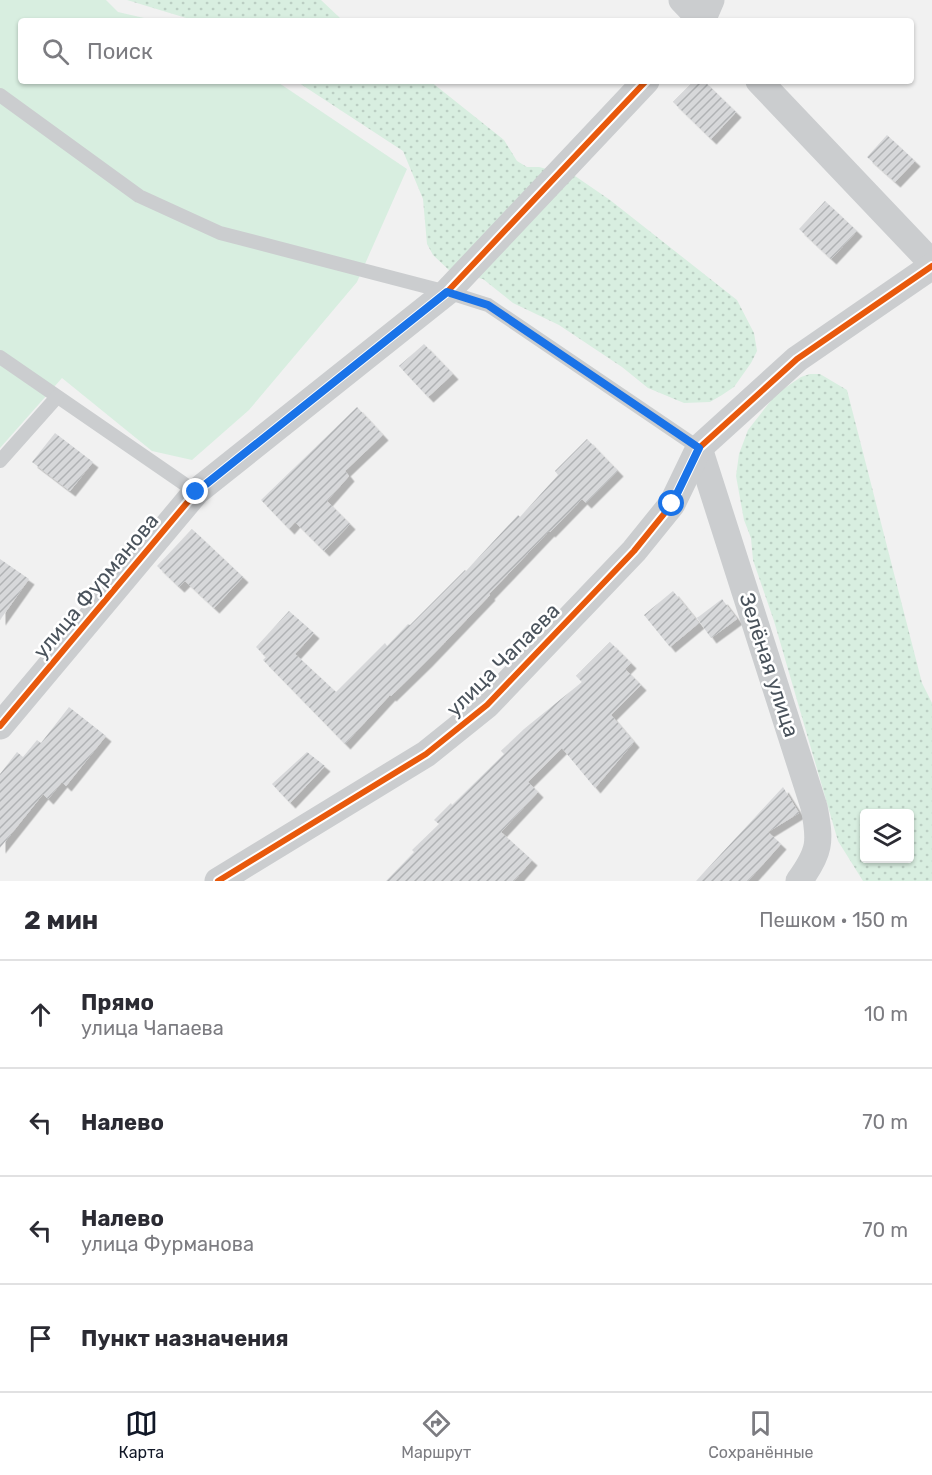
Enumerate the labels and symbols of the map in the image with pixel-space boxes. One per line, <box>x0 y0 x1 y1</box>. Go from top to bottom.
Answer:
route end <box>182 478 208 504</box>
route start <box>658 490 684 516</box>
street label: улица Фурманова <box>28 508 164 663</box>
street label: Зелёная улица <box>734 590 805 740</box>
street label: улица Чапаева <box>441 598 565 722</box>

